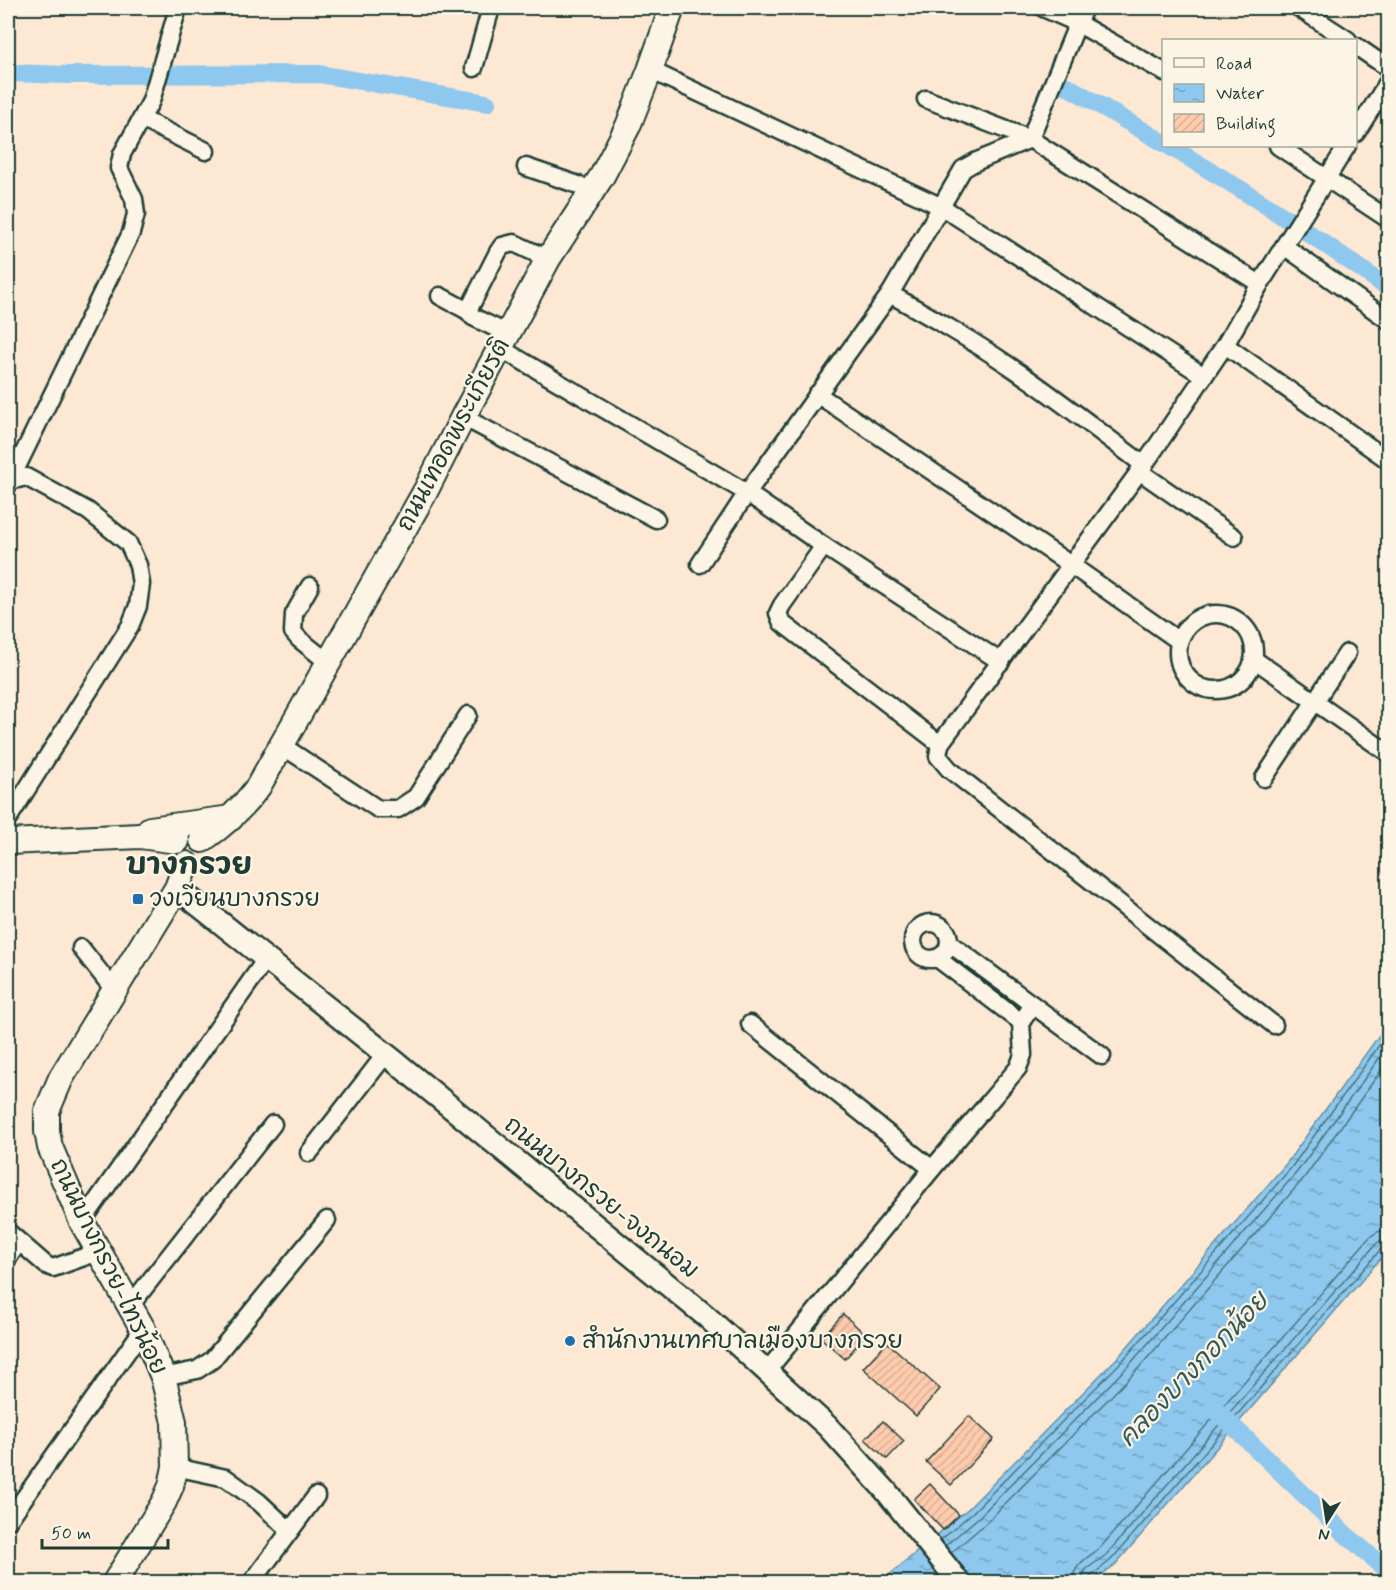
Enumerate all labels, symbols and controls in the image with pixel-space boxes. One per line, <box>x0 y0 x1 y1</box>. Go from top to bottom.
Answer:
legend <box>1162 39 1357 147</box>
text: Road <box>1216 52 1252 76</box>
text: Water <box>1216 82 1265 106</box>
text: Building <box>1216 112 1276 138</box>
street label: ถนนเทอดพระเกียรติ <box>389 333 518 537</box>
district label: บางกรวย <box>126 846 252 885</box>
place label: วงเวียนบางกรวย <box>150 883 320 915</box>
marker: วงเวียนบางกรวย <box>131 892 145 906</box>
street label: ถนนบางกรวย-จงถนอม <box>497 1110 705 1286</box>
street label: ถนนบางกรวย-ไทรน้อย <box>42 1153 176 1380</box>
water label: คลองบางกอกน้อย <box>1111 1283 1278 1455</box>
place label: สำนักงานเทศบาลเมืองบางกรวย <box>582 1324 903 1357</box>
marker: สำนักงานเทศบาลเมืองบางกรวย <box>563 1334 577 1348</box>
north arrow <box>1297 1491 1357 1551</box>
scale bar <box>42 1512 168 1550</box>
text: 50 m <box>51 1522 91 1546</box>
text: N <box>1317 1523 1332 1546</box>

